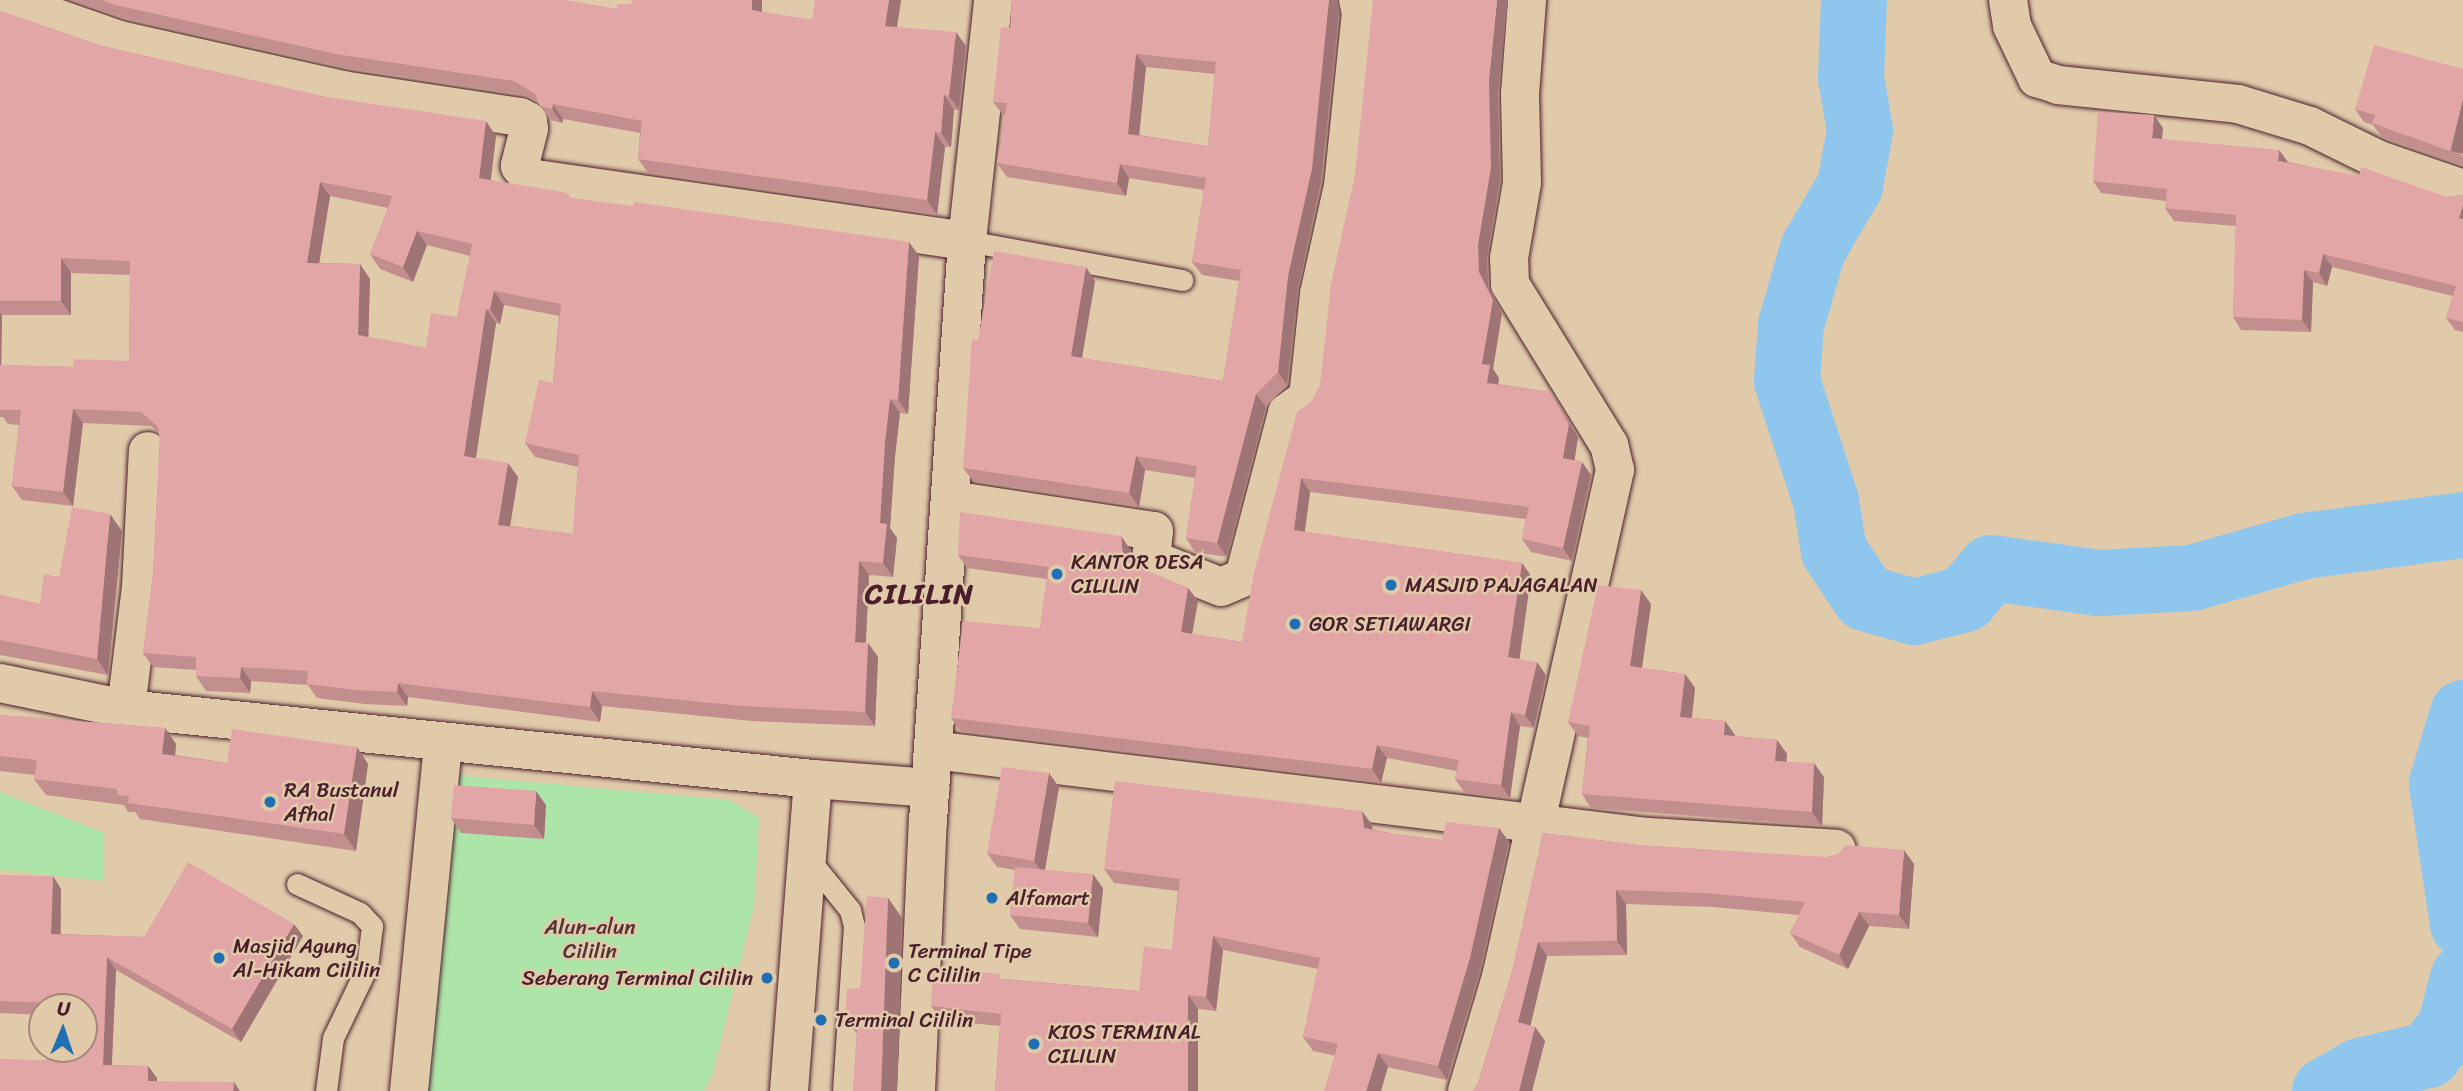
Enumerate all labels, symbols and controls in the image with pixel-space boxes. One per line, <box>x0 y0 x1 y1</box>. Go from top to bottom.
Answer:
place label: KANTOR DESA CILILIN <box>1071 549 1206 599</box>
marker: KANTOR DESA CILILIN <box>1049 566 1065 582</box>
place label: MASJID PAJAGALAN <box>1405 572 1597 598</box>
district label: CILILIN <box>868 577 972 611</box>
marker: MASJID PAJAGALAN <box>1383 577 1399 593</box>
place label: GOR SETIAWARGI <box>1309 611 1473 637</box>
marker: GOR SETIAWARGI <box>1287 616 1303 632</box>
place label: RA Bustanul Afhal <box>284 777 399 827</box>
marker: RA Bustanul Afhal <box>262 794 278 810</box>
place label: Alfamart <box>1006 885 1090 911</box>
marker: Alfamart <box>984 890 1000 906</box>
park label: Alun-alun Cililin <box>544 914 636 964</box>
place label: Masjid Agung Al-Hikam Cililin <box>233 933 380 983</box>
place label: Terminal Tipe C Cililin <box>908 938 1032 988</box>
marker: Masjid Agung Al-Hikam Cililin <box>211 950 227 966</box>
marker: Terminal Tipe C Cililin <box>886 955 902 971</box>
place label: Seberang Terminal Cililin <box>522 965 753 991</box>
marker: Seberang Terminal Cililin <box>759 970 775 986</box>
text: U <box>57 992 71 1025</box>
north arrow <box>28 993 98 1063</box>
place label: Terminal Cililin <box>835 1007 973 1033</box>
marker: Terminal Cililin <box>813 1012 829 1028</box>
place label: KIOS TERMINAL CILILIN <box>1048 1019 1199 1069</box>
marker: KIOS TERMINAL CILILIN <box>1026 1036 1042 1052</box>

